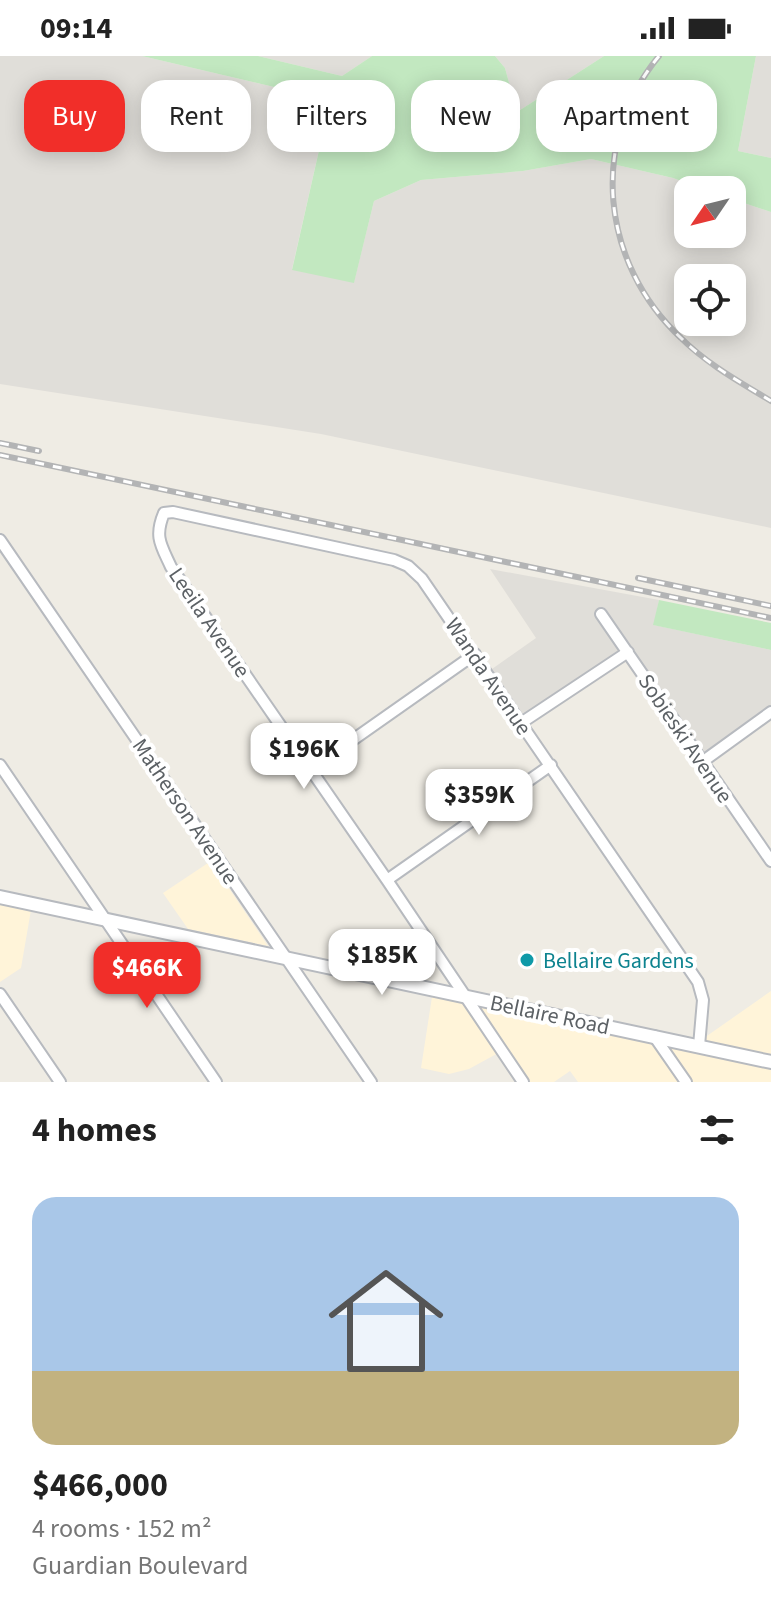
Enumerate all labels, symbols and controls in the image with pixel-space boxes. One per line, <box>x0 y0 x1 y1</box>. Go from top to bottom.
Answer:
text: 09:14 <box>40 7 112 50</box>
chip: Buy <box>24 80 125 152</box>
chip: Rent <box>141 80 251 152</box>
chip: Filters <box>267 80 395 152</box>
chip: New <box>411 80 520 152</box>
chip: Apartment <box>536 80 717 152</box>
north arrow <box>674 176 746 248</box>
map controls <box>674 176 746 336</box>
button: locate <box>674 264 746 336</box>
street label: Leeila Avenue <box>161 561 258 684</box>
street label: Wanda Avenue <box>437 611 539 742</box>
street label: Sobieski Avenue <box>630 667 740 810</box>
pin: $196K <box>248 723 360 791</box>
text: $196K <box>269 730 339 767</box>
street label: Matherson Avenue <box>124 732 246 891</box>
pin: $359K <box>423 769 535 837</box>
text: $359K <box>444 776 514 813</box>
pin: $185K <box>326 929 438 997</box>
text: $185K <box>347 936 417 973</box>
pin: $466K <box>91 942 203 1010</box>
place label: Bellaire Gardens <box>543 945 694 977</box>
text: $466K <box>112 949 182 986</box>
marker: Bellaire Gardens <box>518 951 536 969</box>
street label: Bellaire Road <box>487 987 613 1043</box>
text: 4 homes <box>32 1106 157 1155</box>
icon: filters <box>695 1108 739 1152</box>
icon: home <box>314 1249 458 1393</box>
text: $466,000 <box>32 1461 168 1510</box>
text: 4 rooms · 152 m² <box>32 1510 211 1547</box>
text: Guardian Boulevard <box>32 1547 249 1584</box>

